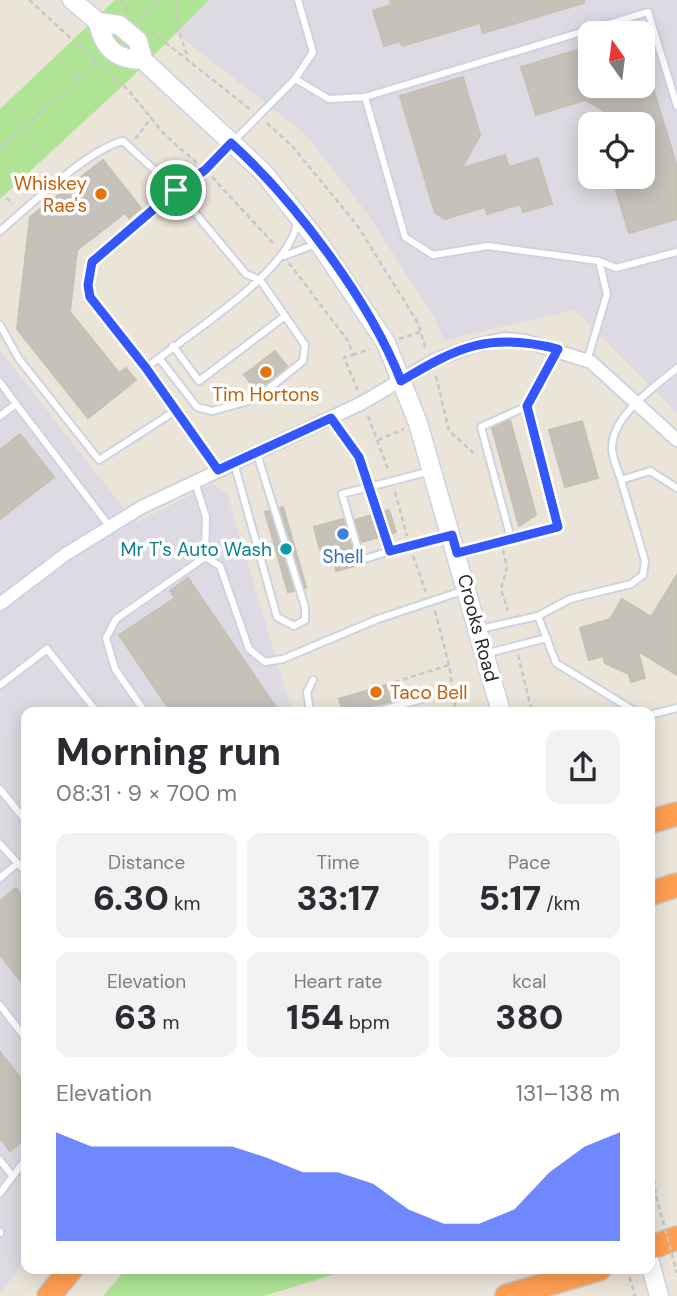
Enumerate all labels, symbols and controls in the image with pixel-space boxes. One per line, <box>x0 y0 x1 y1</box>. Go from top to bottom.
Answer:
north arrow <box>578 21 654 98</box>
map controls <box>578 21 655 189</box>
button: locate <box>578 112 655 189</box>
pin <box>146 160 206 220</box>
place label: Whiskey Rae's <box>14 171 87 218</box>
icon: arrive <box>157 171 195 209</box>
marker: Whiskey Rae's <box>93 186 109 202</box>
marker: Tim Hortons <box>258 364 274 380</box>
place label: Tim Hortons <box>212 382 320 407</box>
marker: Shell <box>335 526 351 542</box>
place label: Mr T's Auto Wash <box>121 537 272 562</box>
marker: Mr T's Auto Wash <box>278 541 294 557</box>
place label: Shell <box>322 544 364 569</box>
street label: Crooks Road <box>452 571 504 685</box>
place label: Taco Bell <box>390 680 468 705</box>
marker: Taco Bell <box>368 684 384 700</box>
text: Morning run <box>56 727 281 777</box>
button: share <box>546 730 620 804</box>
text: 08:31 · 9 × 700 m <box>56 778 237 808</box>
text: Distance <box>108 850 185 875</box>
text: Time <box>317 850 359 875</box>
text: Pace <box>508 850 551 875</box>
text: 6.30 <box>93 875 169 921</box>
text: 33:17 <box>296 875 380 921</box>
text: 5:17 <box>479 875 541 921</box>
text: km <box>169 891 200 916</box>
text: /km <box>541 891 580 916</box>
text: Elevation <box>107 969 186 994</box>
text: Heart rate <box>294 969 382 994</box>
text: kcal <box>512 969 546 994</box>
text: 63 <box>114 994 157 1040</box>
text: 154 <box>286 994 344 1040</box>
text: 380 <box>495 994 563 1040</box>
text: m <box>157 1010 179 1035</box>
text: bpm <box>344 1010 390 1035</box>
text: Elevation <box>56 1078 152 1108</box>
text: 131–138 m <box>516 1078 620 1108</box>

